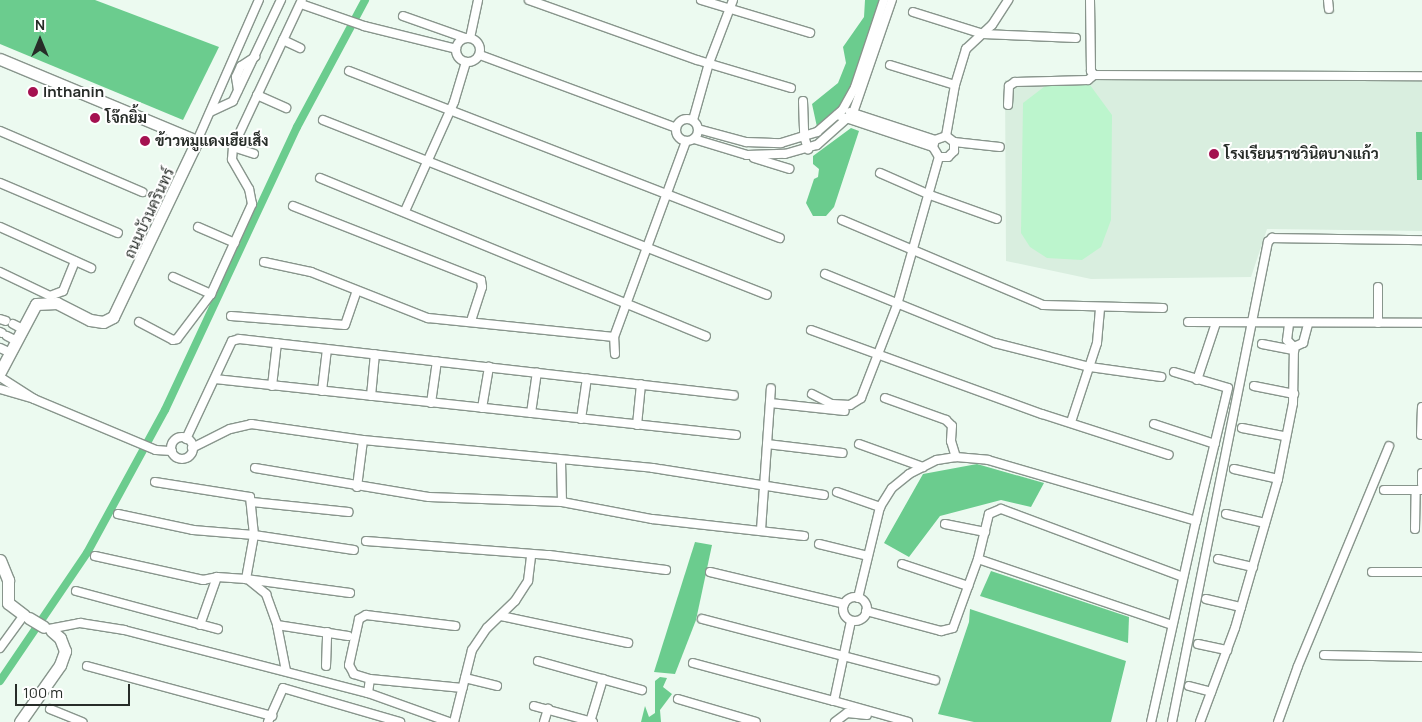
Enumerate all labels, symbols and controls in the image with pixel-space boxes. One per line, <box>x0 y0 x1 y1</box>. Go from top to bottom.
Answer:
north arrow <box>15 15 65 65</box>
text: N <box>35 15 45 34</box>
place label: Inthanin <box>43 83 104 101</box>
marker: Inthanin <box>27 86 39 98</box>
place label: โจ๊กยิ้ม <box>105 109 147 127</box>
marker: โจ๊กยิ้ม <box>89 112 101 124</box>
place label: ข้าวหมูแดงเฮียเส็ง <box>155 132 269 150</box>
marker: ข้าวหมูแดงเฮียเส็ง <box>139 135 151 147</box>
place label: โรงเรียนราชวินิตบางแก้ว <box>1224 145 1379 163</box>
marker: โรงเรียนราชวินิตบางแก้ว <box>1208 148 1220 160</box>
street label: ถนนบัวนครินทร์ <box>120 165 178 261</box>
scale bar <box>18 674 132 706</box>
text: 100 m <box>23 682 63 703</box>

